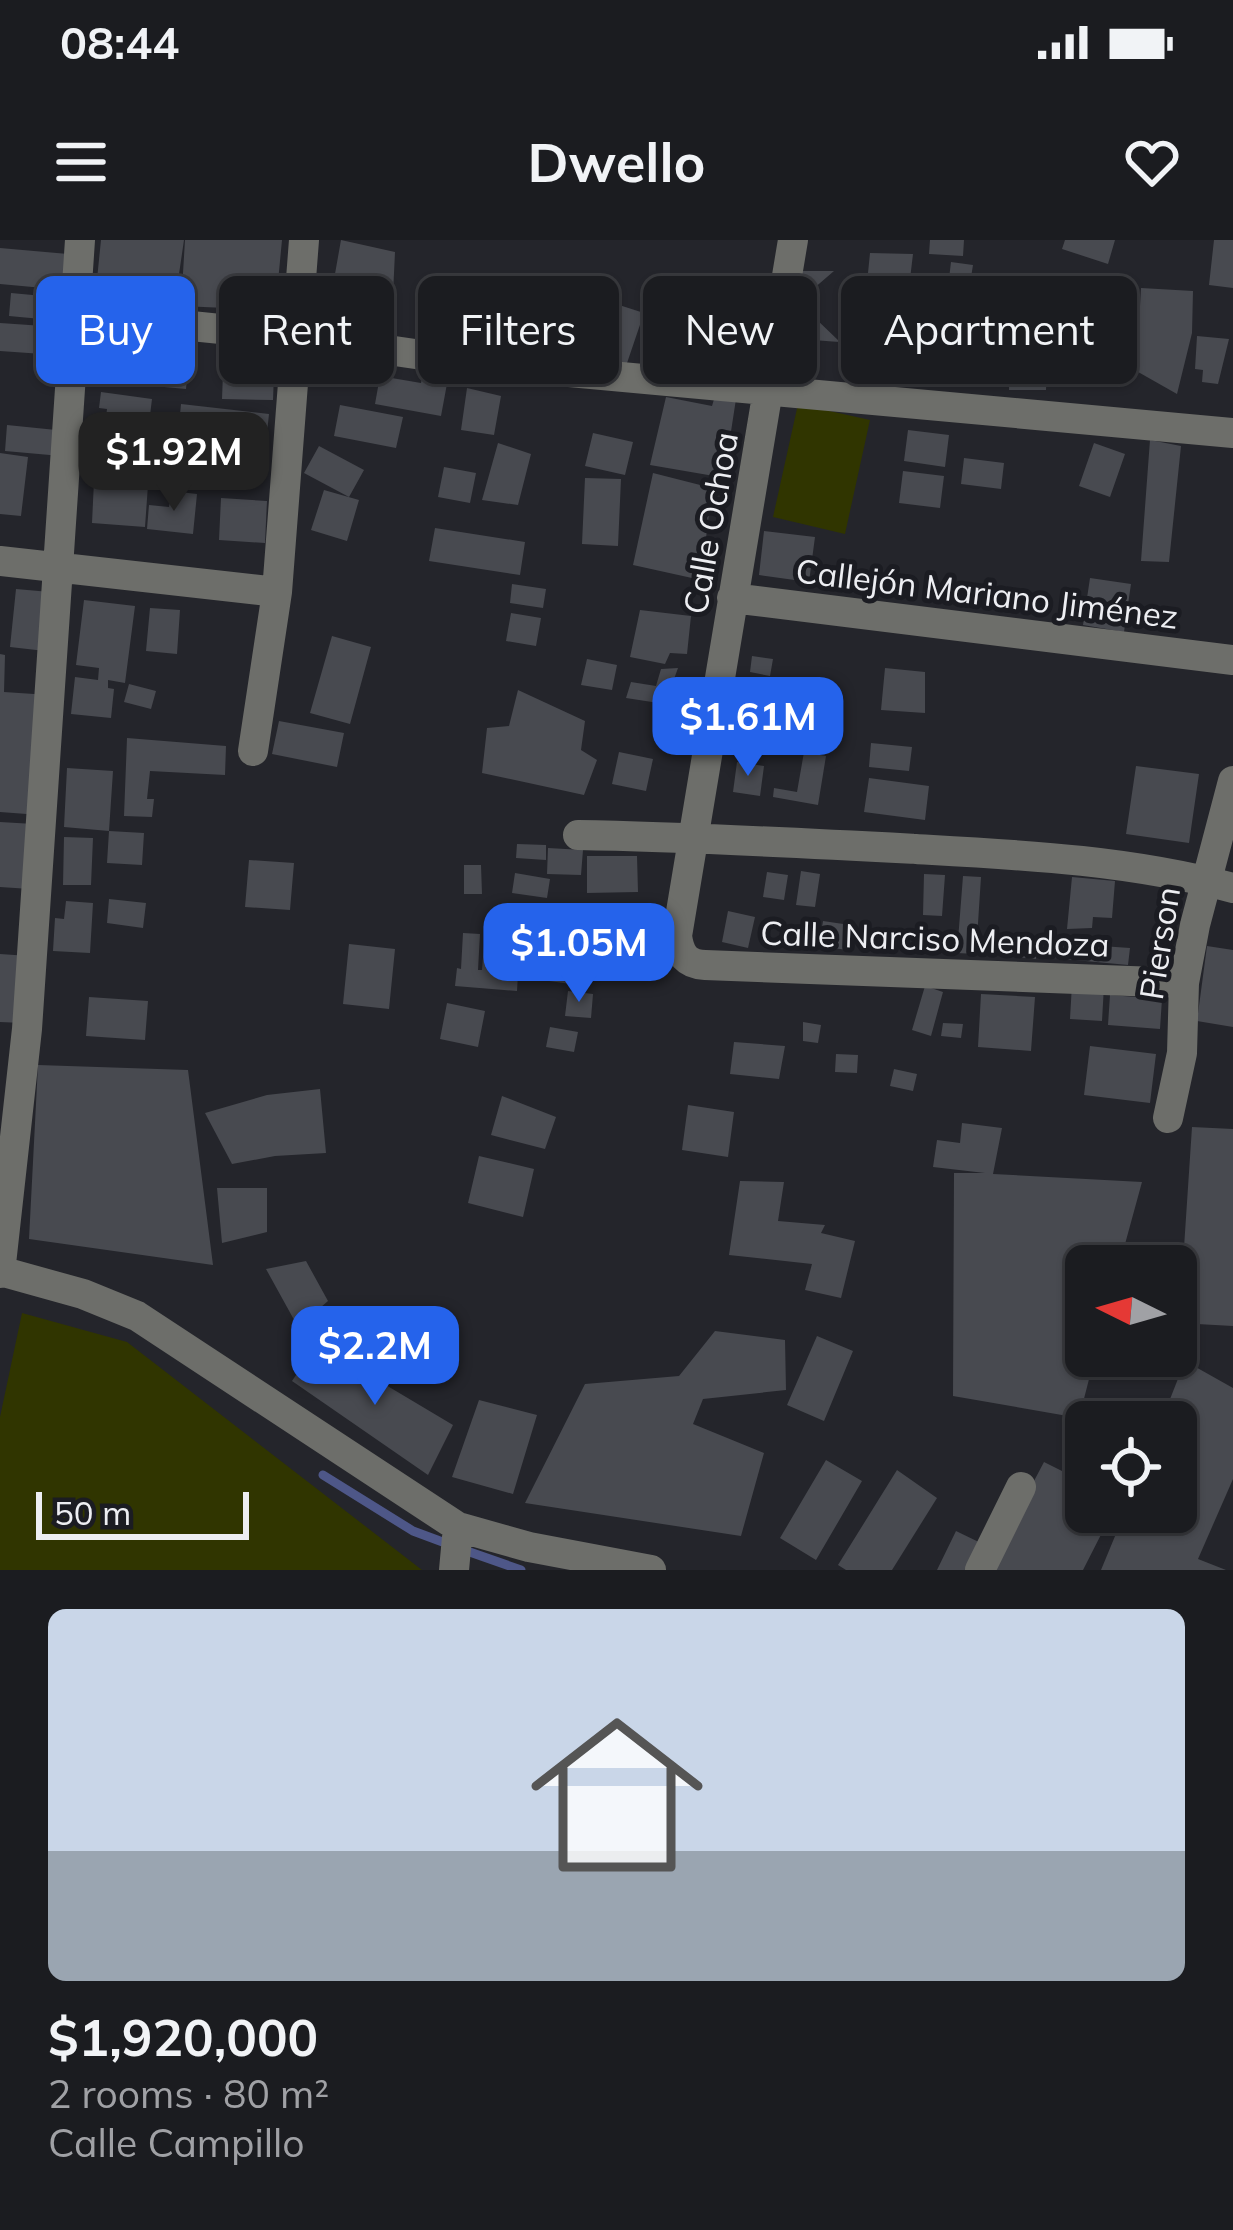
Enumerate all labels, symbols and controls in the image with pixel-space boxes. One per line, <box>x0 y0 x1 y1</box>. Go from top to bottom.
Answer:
text: 08:44 <box>60 14 179 70</box>
text: Dwello <box>527 128 706 196</box>
icon: menu <box>48 129 114 195</box>
icon: heart <box>1119 129 1185 195</box>
chip: Buy <box>36 276 195 384</box>
chip: Rent <box>219 276 394 384</box>
chip: Filters <box>418 276 619 384</box>
chip: New <box>643 276 817 384</box>
chip: Apartment <box>841 276 1137 384</box>
pin: $1.92M <box>76 412 272 514</box>
text: $1.92M <box>105 426 243 475</box>
street label: Calle Ochoa <box>674 429 746 617</box>
street label: Callejón Mariano Jiménez <box>794 549 1180 637</box>
pin: $1.61M <box>650 677 846 779</box>
text: $1.61M <box>679 691 817 740</box>
street label: Pierson <box>1130 884 1188 1002</box>
pin: $1.05M <box>481 903 677 1005</box>
street label: Calle Narciso Mendoza <box>760 911 1110 965</box>
text: $1.05M <box>510 917 648 966</box>
north arrow <box>1065 1245 1197 1377</box>
map controls <box>1065 1245 1197 1533</box>
pin: $2.2M <box>291 1306 459 1408</box>
text: $2.2M <box>318 1320 432 1369</box>
button: locate <box>1065 1401 1197 1533</box>
scale bar <box>36 1486 249 1539</box>
text: 50 m <box>54 1492 131 1533</box>
icon: home <box>509 1687 725 1903</box>
text: $1,920,000 <box>48 2005 318 2069</box>
text: 2 rooms · 80 m² <box>48 2069 329 2118</box>
text: Calle Campillo <box>48 2118 305 2167</box>

